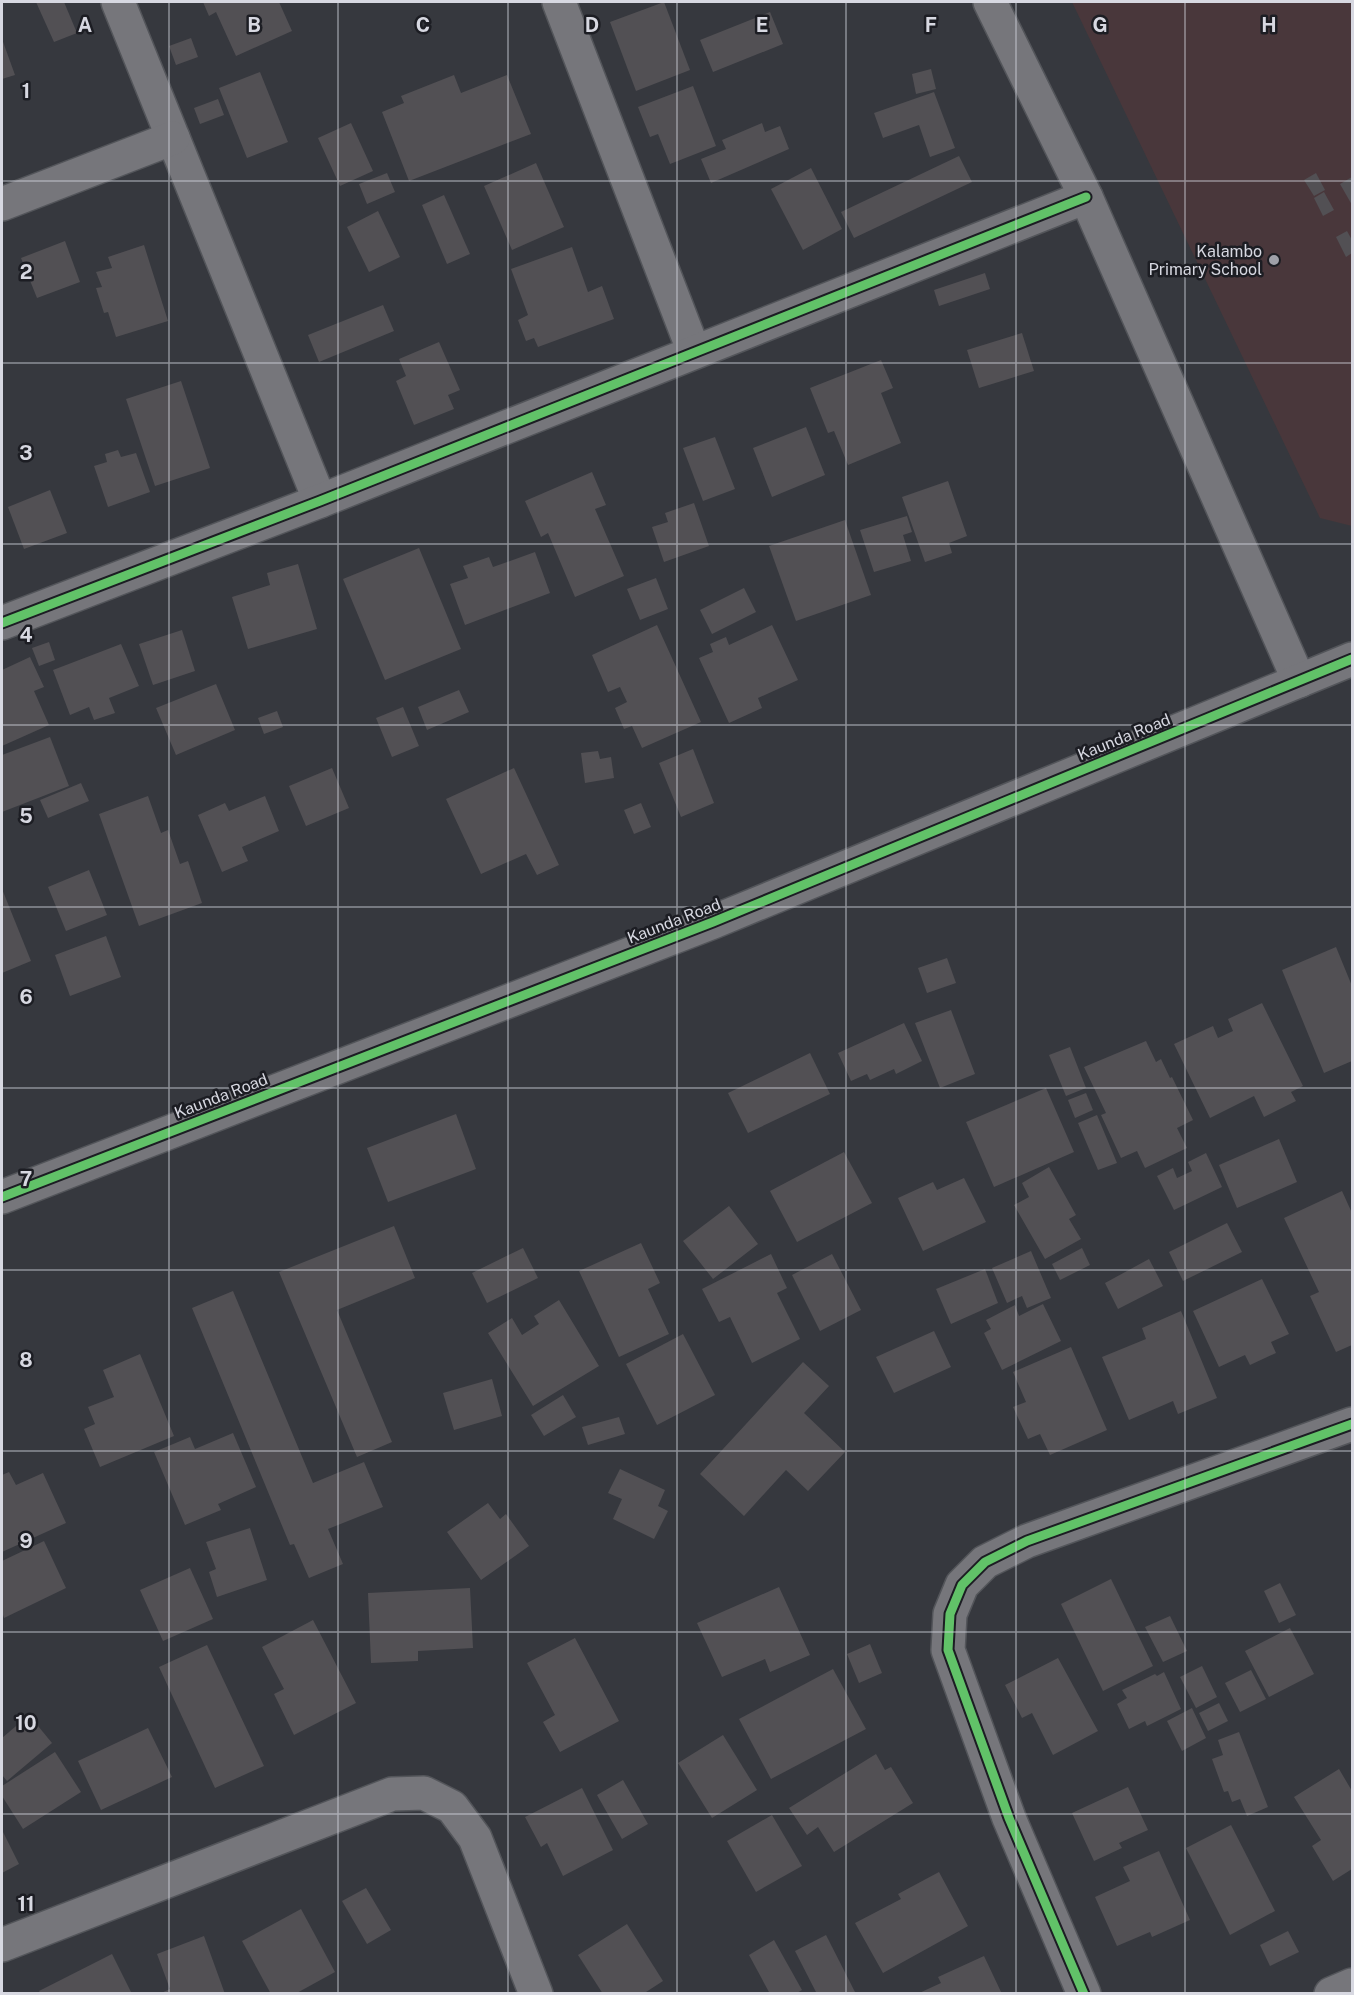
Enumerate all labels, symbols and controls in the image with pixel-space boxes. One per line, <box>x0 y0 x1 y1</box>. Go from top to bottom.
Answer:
text: A <box>78 13 92 37</box>
text: B <box>247 13 261 37</box>
text: C <box>416 13 430 37</box>
text: D <box>585 13 599 37</box>
text: E <box>756 13 768 37</box>
text: F <box>925 13 937 37</box>
text: G <box>1092 13 1108 37</box>
text: H <box>1261 13 1277 37</box>
text: 1 <box>22 79 30 103</box>
place label: Kalambo Primary School <box>1148 242 1262 279</box>
marker: Kalambo Primary School <box>1267 253 1281 267</box>
text: 2 <box>20 260 32 284</box>
text: 3 <box>19 441 33 465</box>
text: 4 <box>19 623 33 647</box>
street label: Kaunda Road <box>1075 710 1173 764</box>
text: 5 <box>19 804 33 828</box>
street label: Kaunda Road <box>625 894 723 948</box>
text: 6 <box>19 985 33 1009</box>
street label: Kaunda Road <box>172 1069 270 1123</box>
text: 7 <box>20 1167 32 1191</box>
text: 8 <box>19 1348 33 1372</box>
text: 9 <box>19 1529 33 1553</box>
text: 10 <box>15 1711 37 1735</box>
text: 11 <box>17 1892 35 1916</box>

